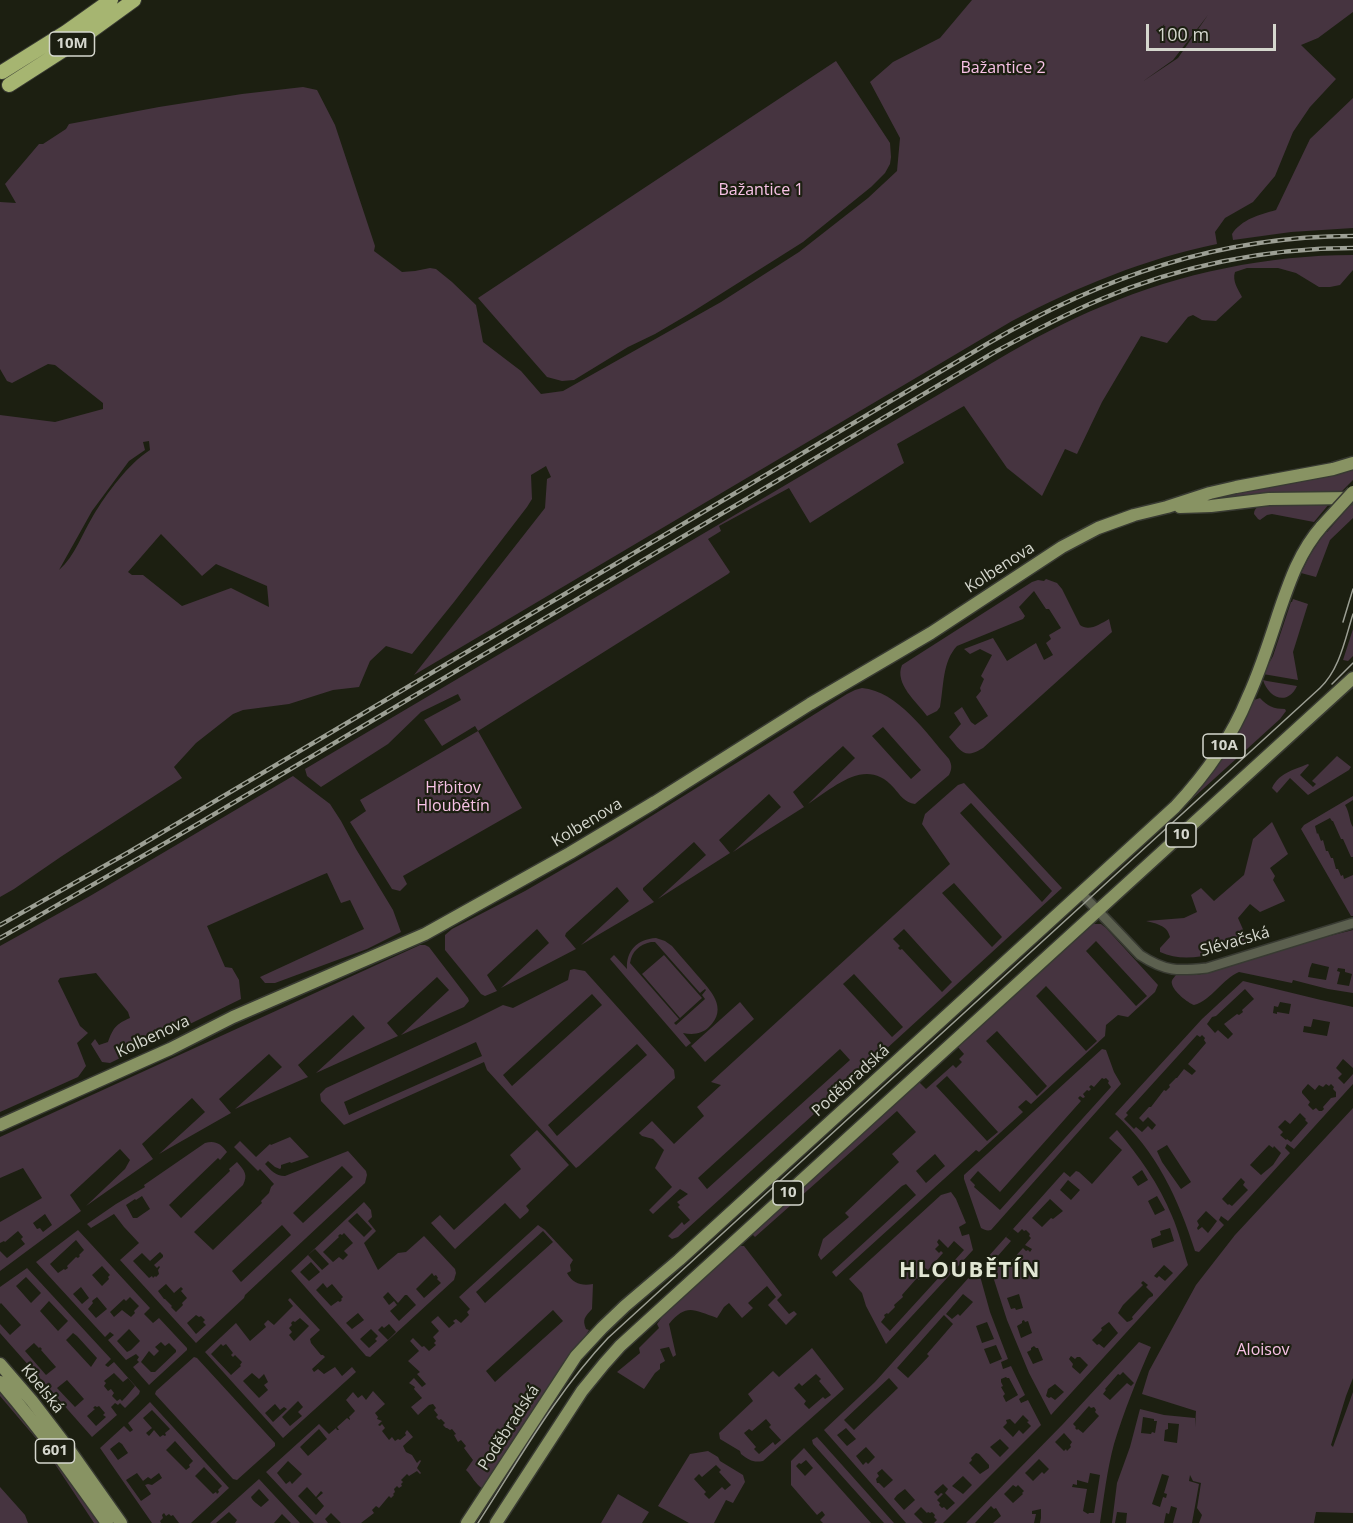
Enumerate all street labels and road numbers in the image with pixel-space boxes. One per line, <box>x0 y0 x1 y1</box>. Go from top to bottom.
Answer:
road number: 10M <box>50 32 94 56</box>
street label: Kolbenova <box>962 539 1038 597</box>
road number: 10A <box>1203 734 1245 758</box>
street label: Kolbenova <box>548 795 626 851</box>
road number: 10 <box>1166 823 1196 847</box>
street label: Slévačská <box>1198 923 1272 961</box>
street label: Kolbenova <box>113 1012 193 1062</box>
street label: Poděbradská <box>808 1041 894 1121</box>
road number: 10 <box>773 1181 803 1205</box>
street label: Kbelská <box>16 1361 68 1417</box>
street label: Poděbradská <box>474 1382 544 1474</box>
road number: 601 <box>36 1439 74 1463</box>

